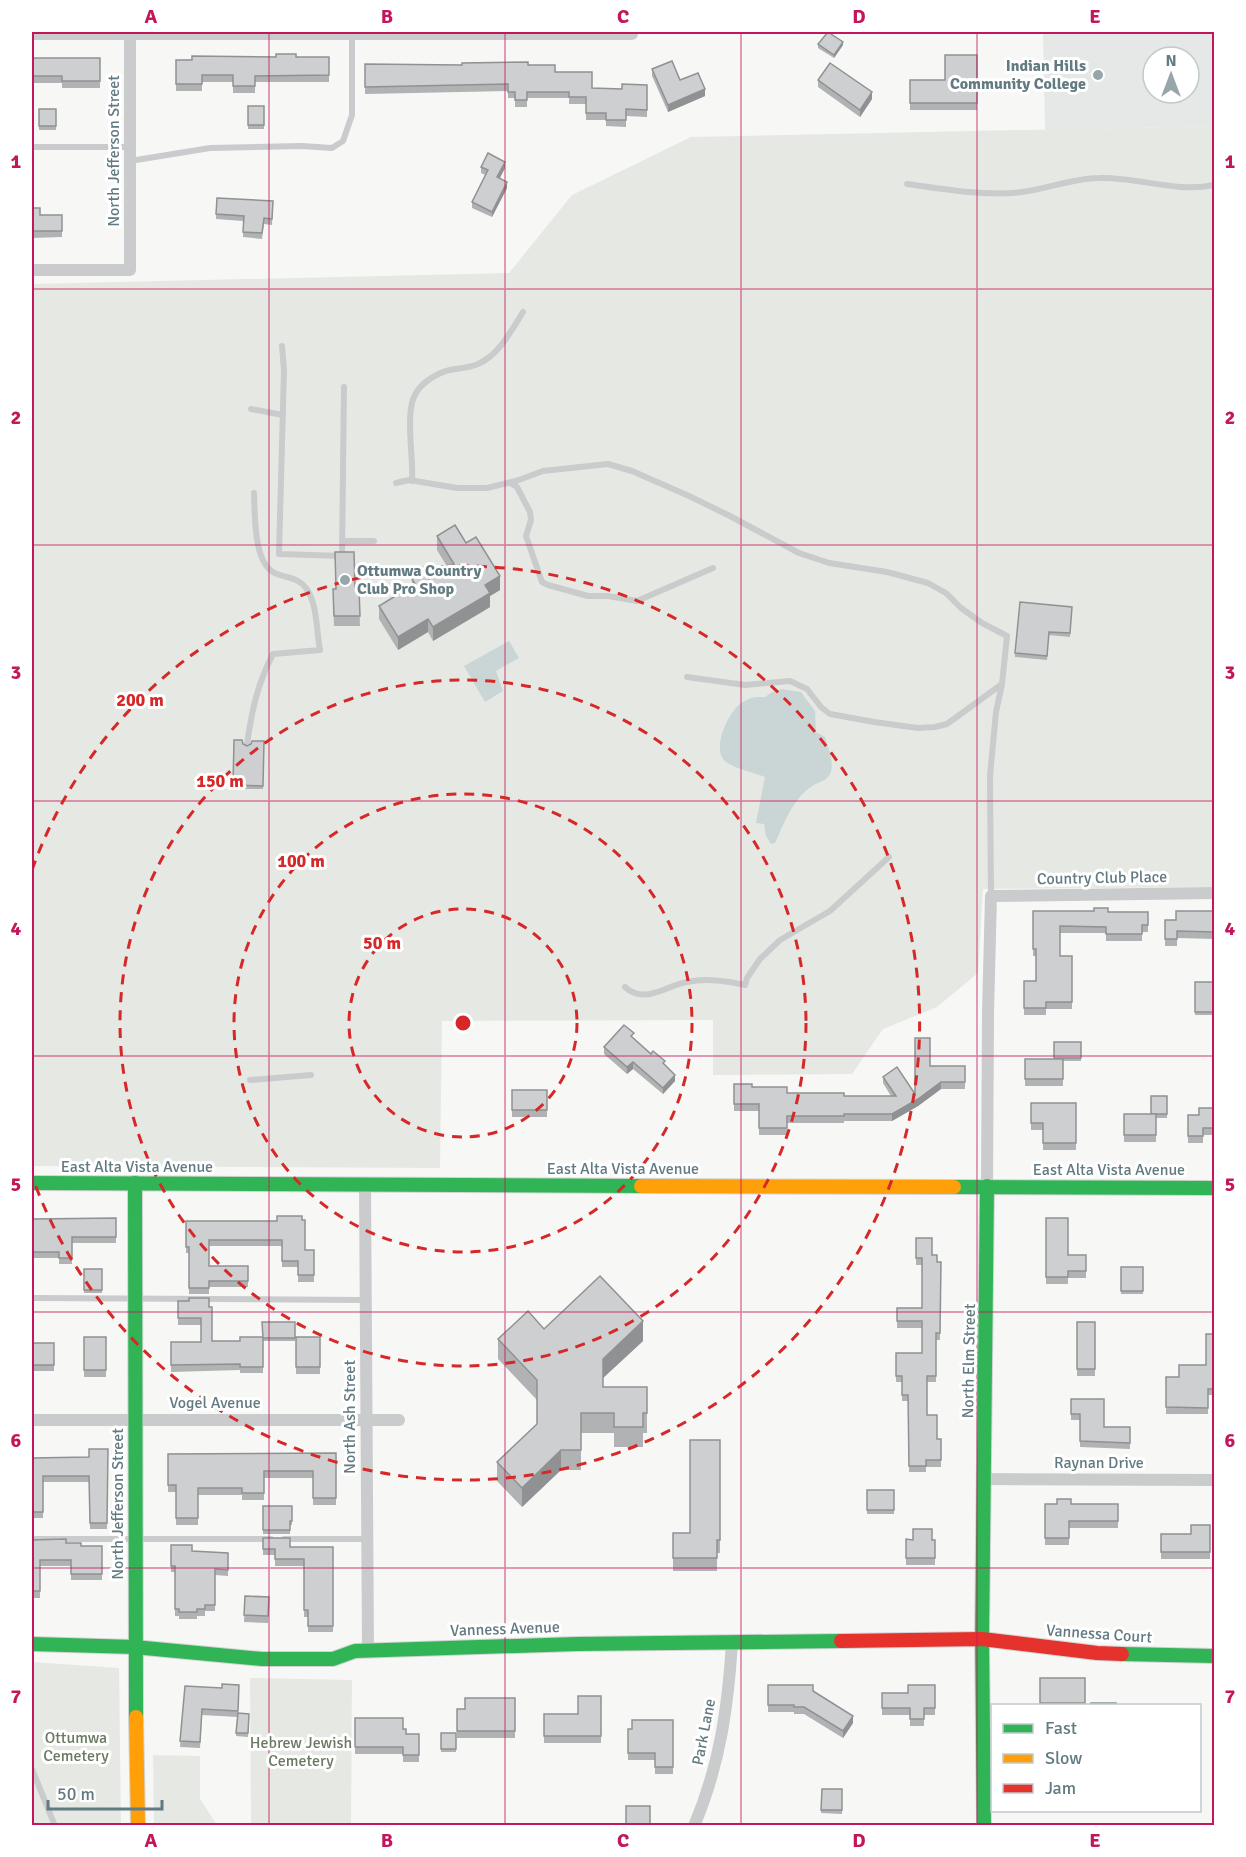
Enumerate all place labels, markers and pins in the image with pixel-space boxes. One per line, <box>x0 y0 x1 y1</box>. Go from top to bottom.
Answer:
place label: Indian Hills Community College <box>950 56 1086 94</box>
marker: Indian Hills Community College <box>1091 68 1105 82</box>
place label: Ottumwa Country Club Pro Shop <box>357 561 481 599</box>
marker: Ottumwa Country Club Pro Shop <box>338 573 352 587</box>
centre of rings <box>453 1013 473 1033</box>

